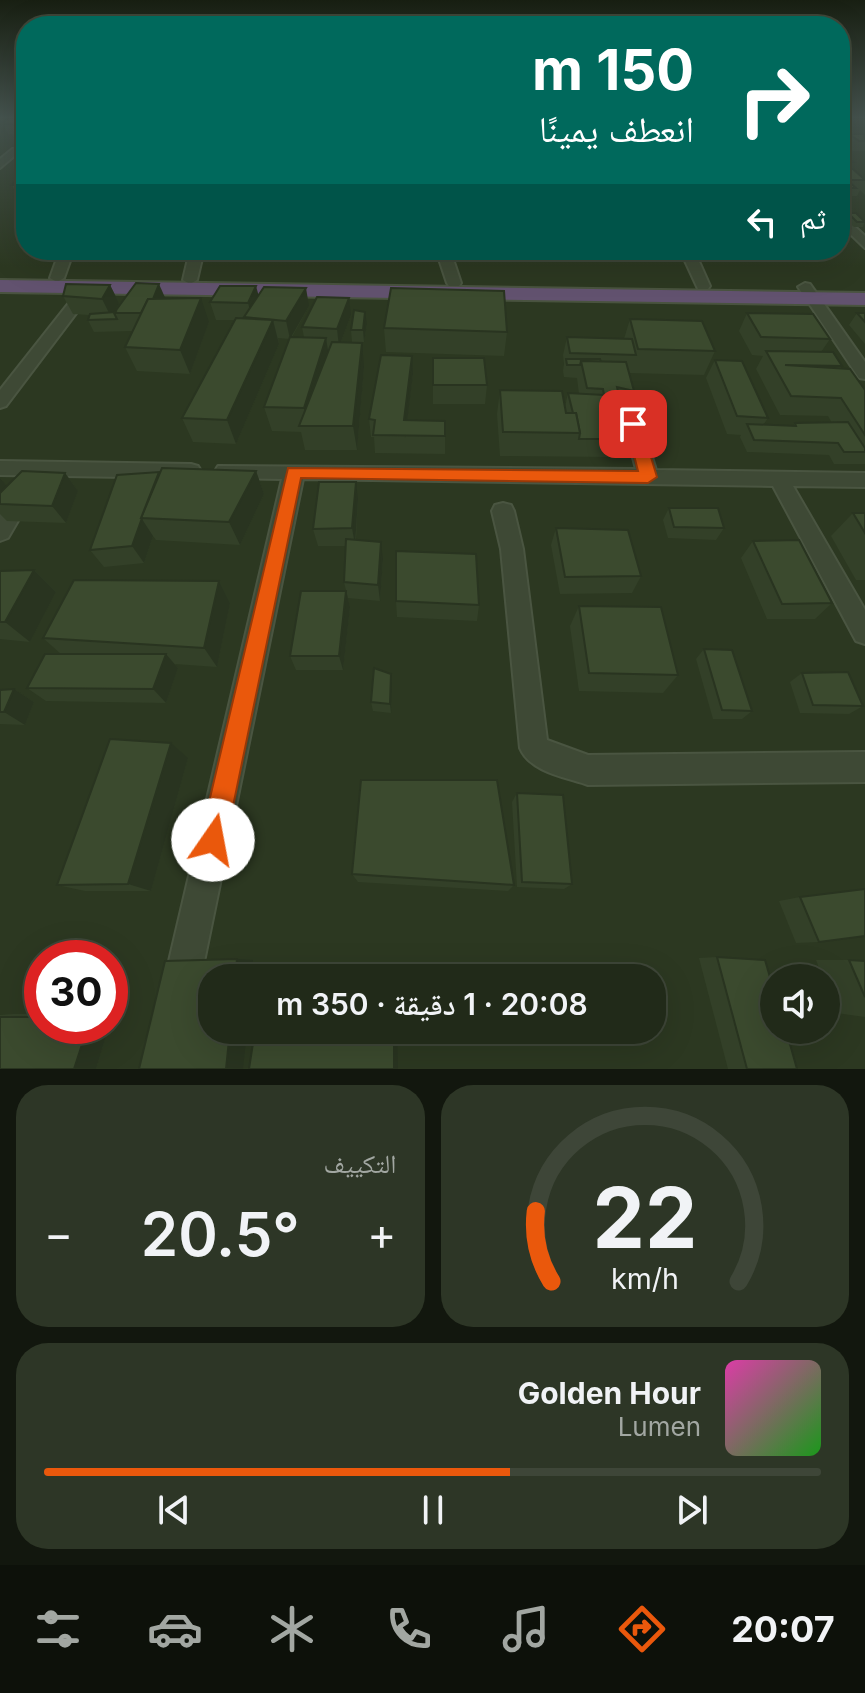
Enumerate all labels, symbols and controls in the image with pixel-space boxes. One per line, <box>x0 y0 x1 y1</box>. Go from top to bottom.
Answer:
text: 150 m <box>532 36 694 104</box>
icon: right <box>722 48 826 152</box>
text: انعطف يمينًا <box>539 107 694 151</box>
icon: left <box>740 200 784 244</box>
text: ثم <box>800 200 826 236</box>
pin <box>599 390 667 458</box>
icon: arrive <box>611 402 655 446</box>
position arrow <box>171 798 255 882</box>
speed limit sign: 30 <box>24 940 128 1044</box>
map controls <box>760 964 840 1044</box>
button: sound <box>760 964 840 1044</box>
text: 20:08 · 1 دقيقة · 350 m <box>276 986 588 1022</box>
text: التكييف <box>324 1148 397 1179</box>
text: 22 <box>592 1167 697 1268</box>
text: 20.5° <box>141 1198 300 1270</box>
text: − <box>44 1207 73 1261</box>
text: + <box>367 1207 396 1261</box>
text: km/h <box>611 1261 679 1296</box>
text: Golden Hour <box>518 1375 701 1411</box>
text: Lumen <box>618 1411 701 1442</box>
icon: previous <box>152 1488 196 1532</box>
icon: pause <box>411 1488 455 1532</box>
icon: next <box>670 1488 714 1532</box>
icon: filters <box>30 1601 86 1657</box>
icon: car <box>147 1601 203 1657</box>
icon: climate <box>264 1601 320 1657</box>
icon: phone <box>381 1601 437 1657</box>
icon: music <box>498 1601 554 1657</box>
icon: directions <box>614 1601 670 1657</box>
text: 20:07 <box>731 1607 835 1651</box>

